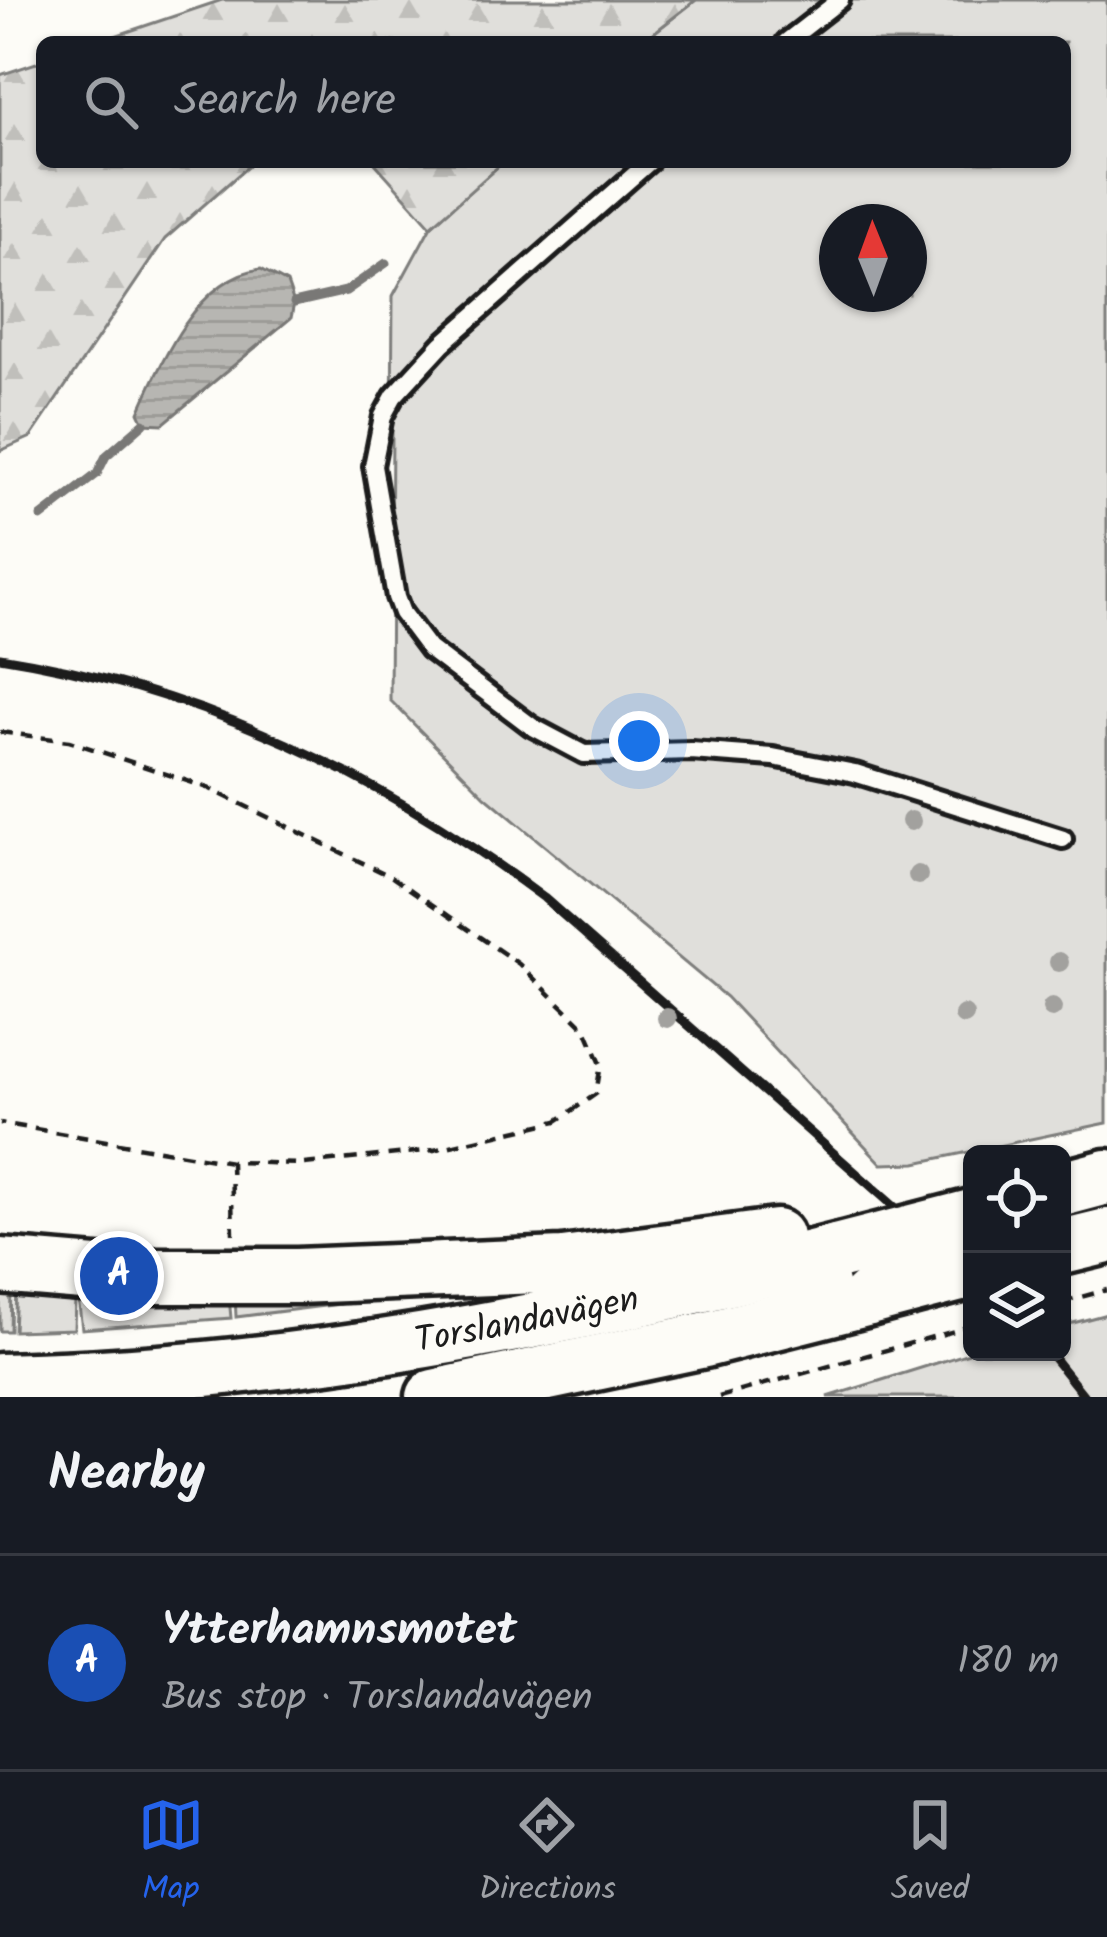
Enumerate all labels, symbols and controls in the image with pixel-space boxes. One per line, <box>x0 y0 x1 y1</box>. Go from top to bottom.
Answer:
search box <box>36 36 1071 168</box>
text: Search here <box>174 66 396 138</box>
icon: search <box>78 69 144 135</box>
north arrow <box>819 204 927 312</box>
your location <box>609 711 669 771</box>
map controls <box>963 1145 1071 1361</box>
button: locate <box>963 1145 1071 1253</box>
pin: A <box>80 1231 158 1321</box>
button: layers <box>963 1253 1071 1361</box>
street label: Torslandavägen <box>410 1271 644 1370</box>
text: Nearby <box>48 1435 205 1516</box>
text: Ytterhamnsmotet <box>162 1596 517 1668</box>
text: A <box>75 1632 99 1694</box>
text: 180 m <box>957 1632 1059 1694</box>
text: Bus stop · Torslandavägen <box>162 1668 593 1730</box>
tab: Map <box>138 1792 204 1917</box>
tab: Directions <box>479 1792 616 1917</box>
tab: Saved <box>891 1792 969 1917</box>

